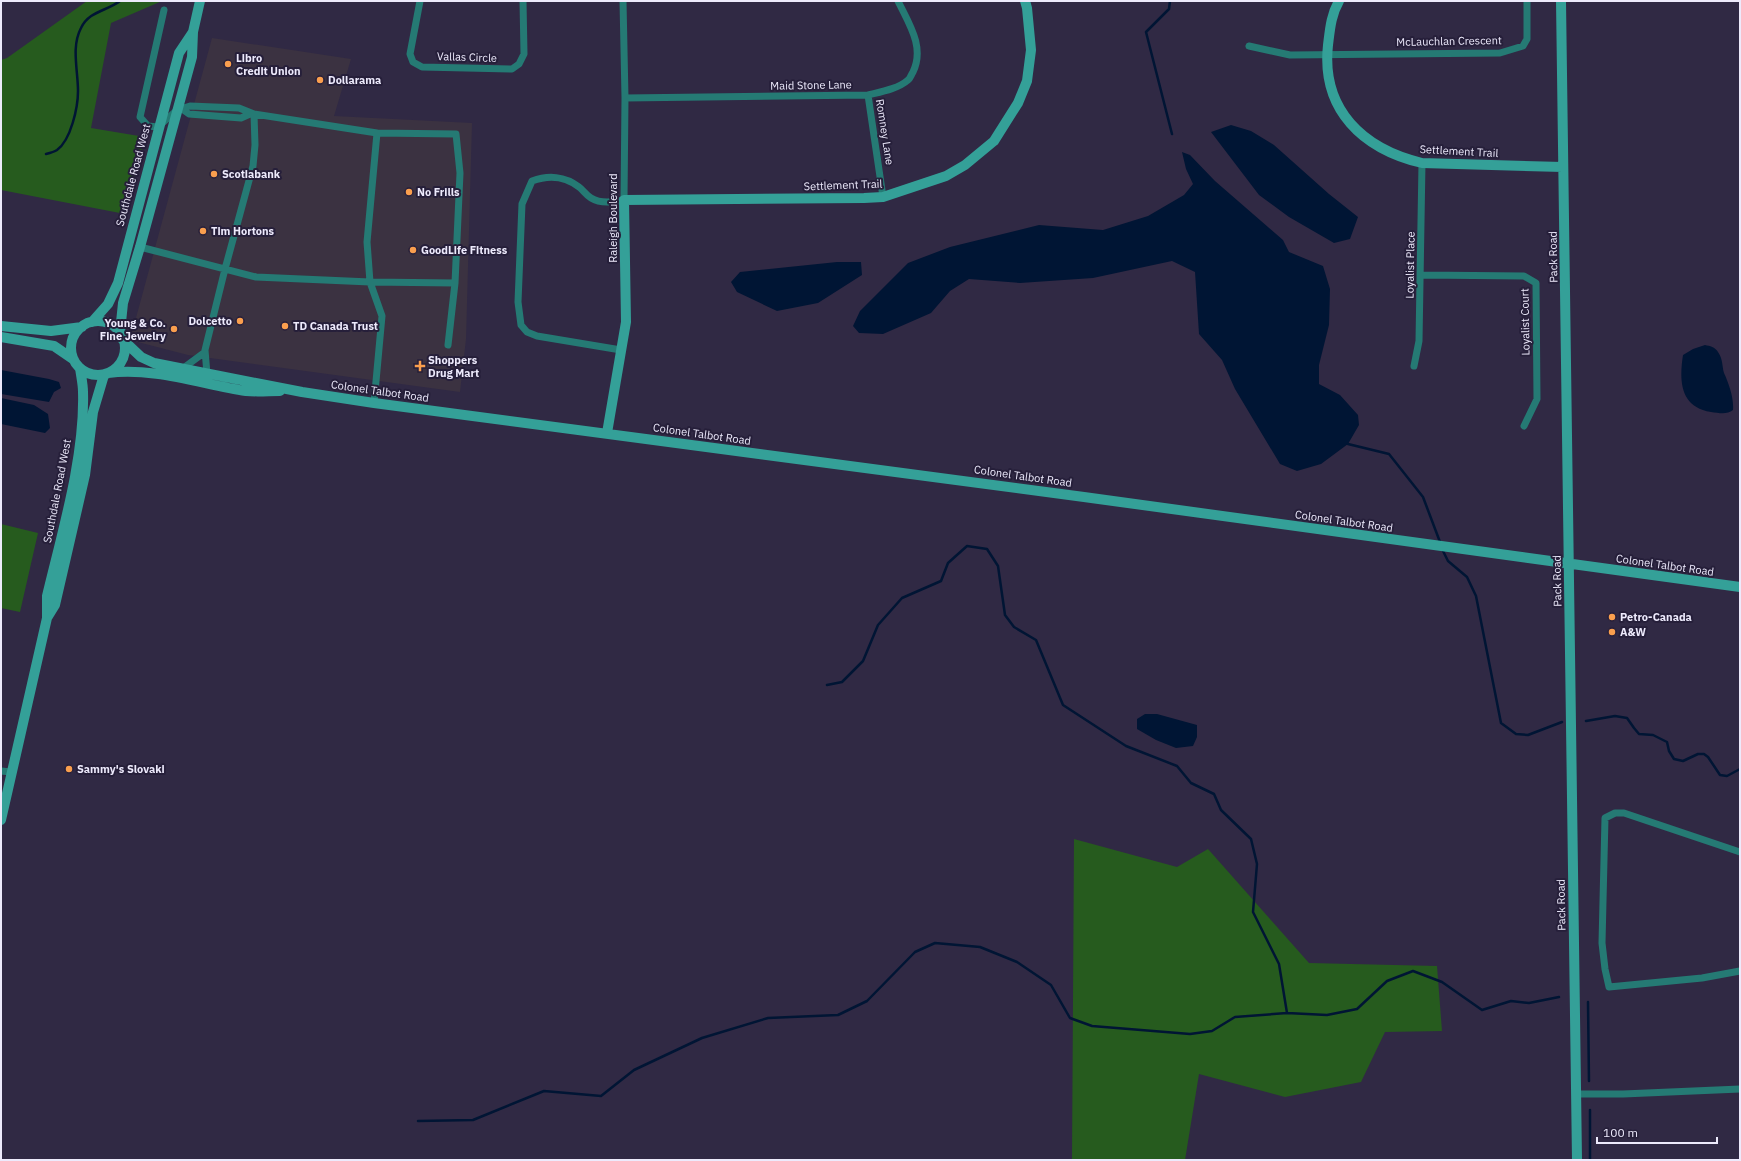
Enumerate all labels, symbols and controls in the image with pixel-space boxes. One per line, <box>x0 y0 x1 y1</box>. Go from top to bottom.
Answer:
street label: McLauchlan Crescent <box>1396 33 1502 49</box>
street label: Vallas Circle <box>437 49 497 65</box>
place label: Libro Credit Union <box>236 51 300 78</box>
marker: Libro Credit Union <box>223 59 233 69</box>
place label: Dollarama <box>328 73 381 87</box>
marker: Dollarama <box>315 75 325 85</box>
street label: Maid Stone Lane <box>770 77 852 93</box>
street label: Romney Lane <box>873 98 897 166</box>
street label: Southdale Road West <box>113 122 153 228</box>
street label: Settlement Trail <box>1419 142 1499 160</box>
place label: Scotiabank <box>222 167 281 181</box>
marker: Scotiabank <box>209 169 219 179</box>
street label: Raleigh Boulevard <box>606 173 620 263</box>
street label: Settlement Trail <box>803 177 883 193</box>
place label: No Frills <box>417 185 460 199</box>
marker: No Frills <box>404 187 414 197</box>
place label: Tim Hortons <box>211 224 275 238</box>
marker: Tim Hortons <box>198 226 208 236</box>
street label: Loyalist Place <box>1402 231 1418 299</box>
street label: Pack Road <box>1546 231 1560 283</box>
place label: GoodLife Fitness <box>421 243 508 257</box>
marker: GoodLife Fitness <box>408 245 418 255</box>
street label: Loyalist Court <box>1517 288 1533 356</box>
place label: Dolcetto <box>188 314 232 328</box>
place label: Young & Co. Fine Jewelry <box>100 316 166 343</box>
marker: Dolcetto <box>235 316 245 326</box>
place label: TD Canada Trust <box>293 319 378 333</box>
marker: TD Canada Trust <box>280 321 290 331</box>
marker: Young & Co. Fine Jewelry <box>169 324 179 334</box>
place label: Shoppers Drug Mart <box>428 353 479 380</box>
marker: Shoppers Drug Mart <box>415 361 425 371</box>
street label: Colonel Talbot Road <box>330 377 430 405</box>
street label: Colonel Talbot Road <box>652 420 752 448</box>
street label: Southdale Road West <box>40 438 74 544</box>
street label: Colonel Talbot Road <box>973 462 1073 490</box>
street label: Colonel Talbot Road <box>1294 507 1394 535</box>
street label: Colonel Talbot Road <box>1615 551 1715 579</box>
street label: Pack Road <box>1550 555 1564 607</box>
place label: Petro-Canada <box>1620 610 1692 624</box>
marker: Petro-Canada <box>1607 612 1617 622</box>
place label: A&W <box>1620 625 1646 639</box>
marker: A&W <box>1607 627 1617 637</box>
place label: Sammy's Slovaki <box>77 762 165 776</box>
marker: Sammy's Slovaki <box>64 764 74 774</box>
street label: Pack Road <box>1554 879 1568 931</box>
scale bar <box>1597 1119 1717 1145</box>
text: 100 m <box>1603 1125 1638 1140</box>

